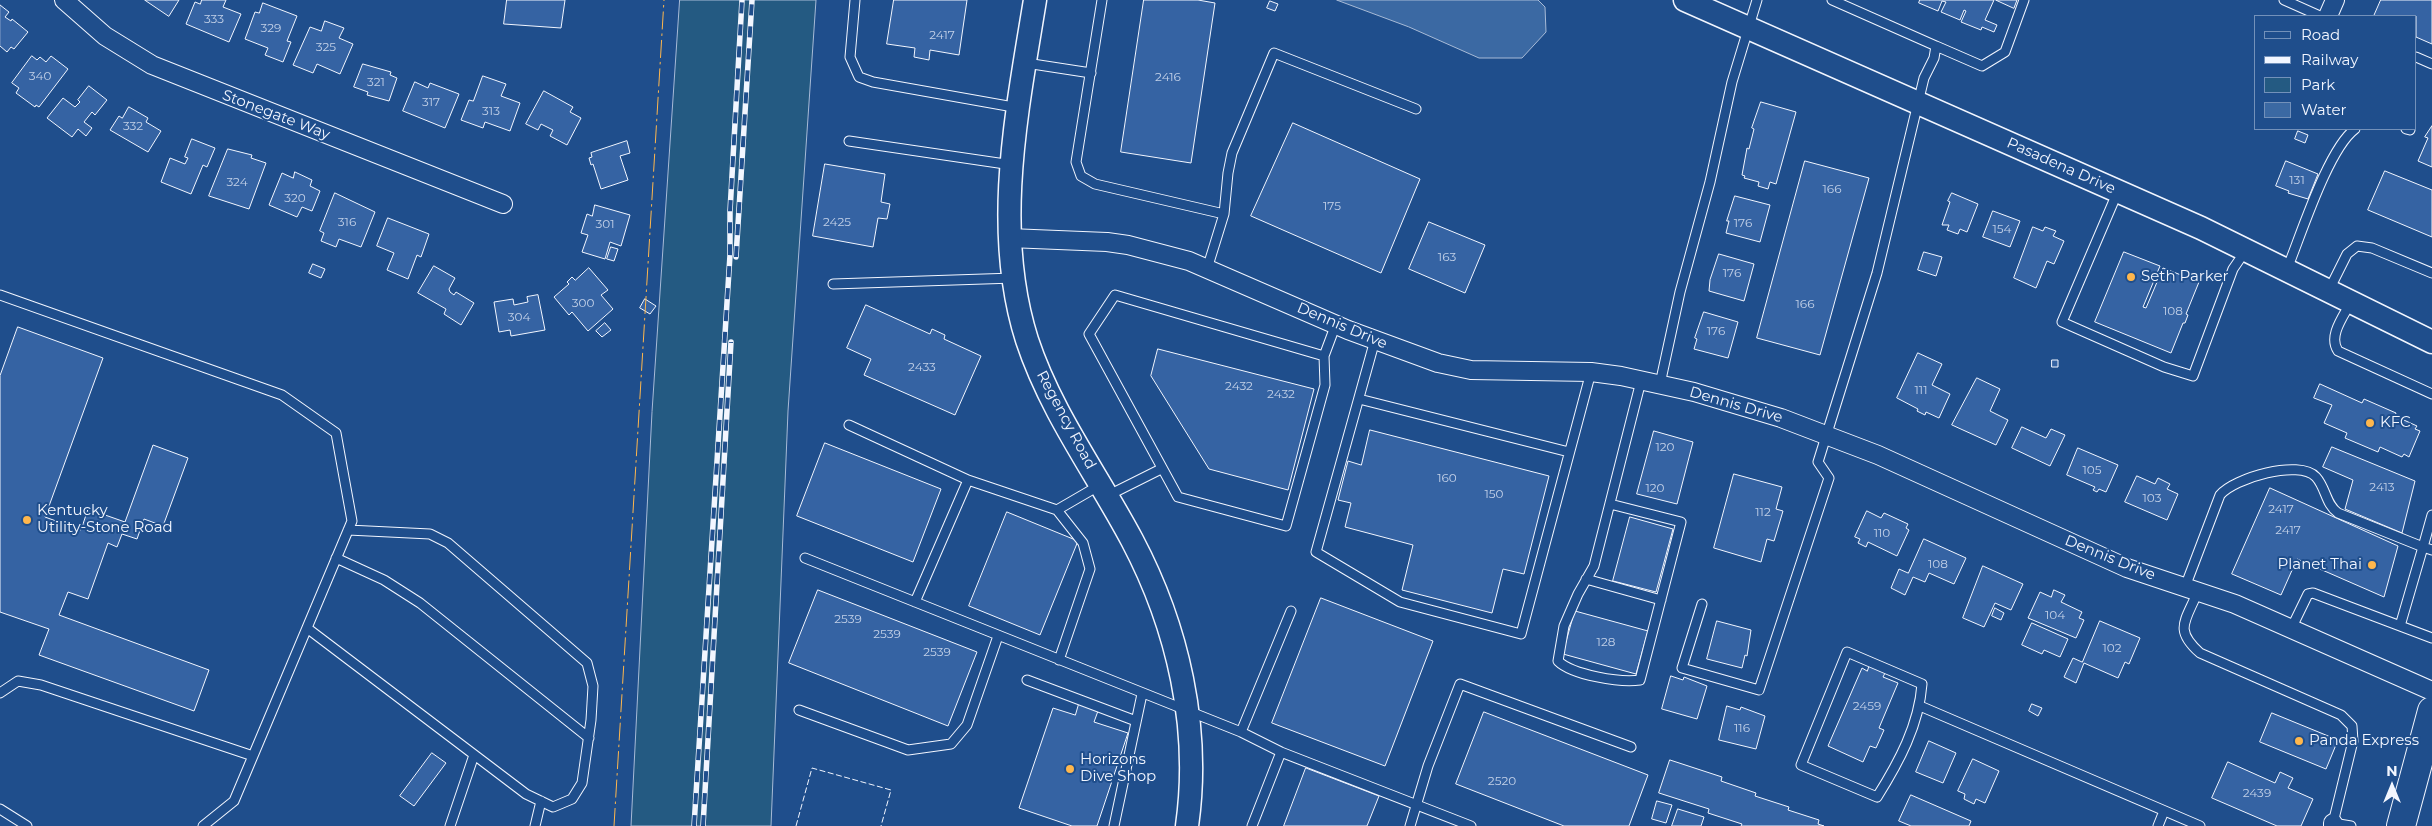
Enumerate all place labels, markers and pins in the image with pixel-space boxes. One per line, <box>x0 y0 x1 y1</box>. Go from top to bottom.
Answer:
place label: Seth Parker <box>2141 268 2228 286</box>
marker: Seth Parker <box>2125 271 2137 283</box>
place label: KFC <box>2380 414 2411 432</box>
marker: KFC <box>2364 417 2376 429</box>
place label: Kentucky Utility-Stone Road <box>37 502 173 537</box>
marker: Kentucky Utility-Stone Road <box>21 514 33 526</box>
place label: Planet Thai <box>2277 556 2362 574</box>
marker: Planet Thai <box>2366 559 2378 571</box>
place label: Panda Express <box>2309 732 2419 750</box>
marker: Panda Express <box>2293 735 2305 747</box>
place label: Horizons Dive Shop <box>1080 751 1156 786</box>
marker: Horizons Dive Shop <box>1064 763 1076 775</box>

